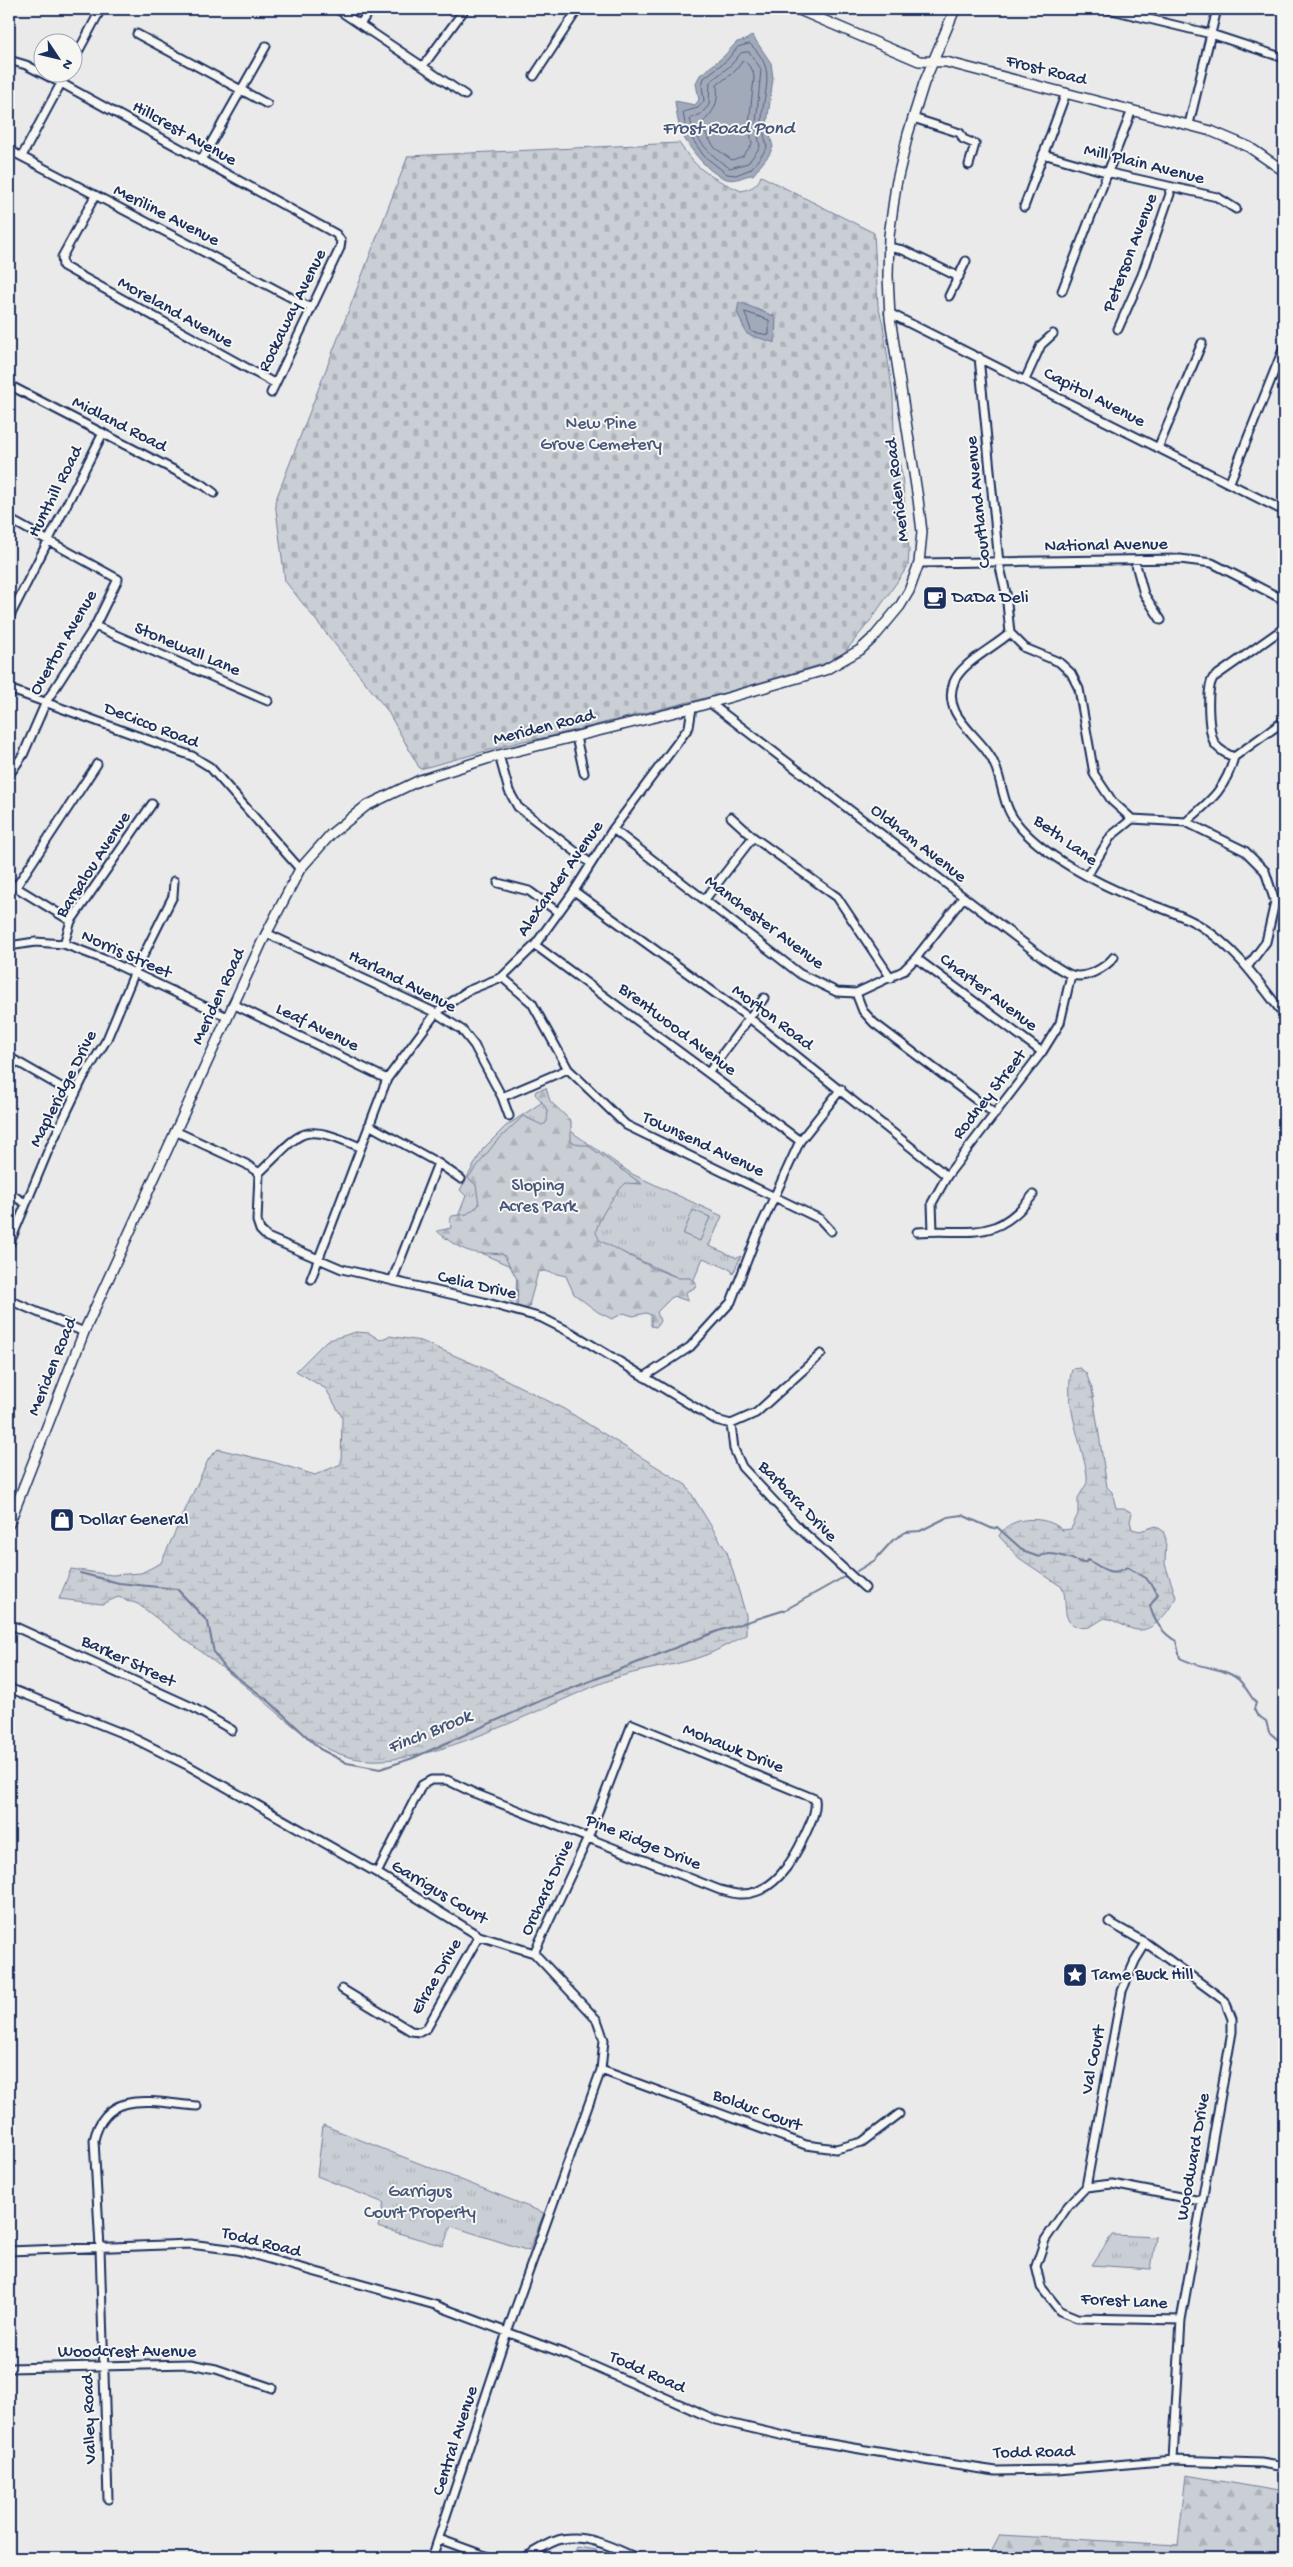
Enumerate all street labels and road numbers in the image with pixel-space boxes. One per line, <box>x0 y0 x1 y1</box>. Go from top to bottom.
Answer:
street label: Frost Road <box>1002 51 1090 92</box>
street label: Hillcrest Avenue <box>128 97 241 172</box>
street label: Mill Plain Avenue <box>1082 140 1207 190</box>
street label: Meriline Avenue <box>109 180 223 252</box>
street label: Peterson Avenue <box>1098 190 1163 316</box>
street label: Rockaway Avenue <box>254 245 332 376</box>
street label: Moreland Avenue <box>114 273 237 354</box>
street label: Capitol Avenue <box>1040 363 1149 433</box>
street label: Midland Road <box>68 392 171 459</box>
street label: Courtland Avenue <box>962 434 996 569</box>
street label: Meriden Road <box>881 436 915 543</box>
street label: Hunthill Road <box>24 442 89 541</box>
street label: National Avenue <box>1044 534 1168 558</box>
street label: Overton Avenue <box>25 586 103 699</box>
street label: Stonewall Lane <box>131 618 244 682</box>
street label: DeCicco Road <box>100 698 203 754</box>
street label: Meriden Road <box>491 705 598 751</box>
street label: Oldham Avenue <box>866 800 971 888</box>
street label: Barsalou Avenue <box>51 807 137 923</box>
street label: Beth Lane <box>1028 810 1102 872</box>
street label: Alexander Avenue <box>513 817 609 941</box>
street label: Manchester Avenue <box>700 871 828 975</box>
street label: Norris Street <box>78 926 176 985</box>
street label: Meriden Road <box>188 944 251 1049</box>
street label: Harland Avenue <box>345 946 460 1018</box>
street label: Charter Avenue <box>935 949 1042 1037</box>
street label: Brentwood Avenue <box>613 978 741 1082</box>
street label: Morton Road <box>727 980 818 1056</box>
street label: Leaf Avenue <box>272 999 363 1057</box>
street label: Mapleridge Drive <box>25 1026 103 1151</box>
street label: Rodney Street <box>948 1045 1033 1144</box>
street label: Townsend Avenue <box>638 1107 768 1183</box>
street label: Celia Drive <box>435 1267 519 1305</box>
street label: Meriden Road <box>24 1314 83 1419</box>
street label: Barbara Drive <box>752 1456 841 1548</box>
street label: Barker Street <box>77 1631 180 1694</box>
street label: Mohawk Drive <box>679 1719 787 1779</box>
street label: Pine Ridge Drive <box>581 1810 705 1876</box>
street label: Orchard Drive <box>517 1836 580 1939</box>
street label: Garrigus Court <box>387 1856 492 1931</box>
street label: Elrae Drive <box>407 1935 468 2019</box>
street label: Val Court <box>1077 2022 1111 2097</box>
street label: Bolduc Court <box>709 2085 806 2137</box>
street label: Woodward Drive <box>1172 2091 1216 2222</box>
street label: Todd Road <box>218 2223 304 2263</box>
street label: Forest Lane <box>1079 2289 1169 2315</box>
street label: Woodcrest Avenue <box>58 2342 197 2363</box>
street label: Todd Road <box>605 2347 690 2400</box>
street label: Valley Road <box>78 2372 102 2465</box>
street label: Central Avenue <box>428 2383 484 2498</box>
street label: Todd Road <box>992 2442 1076 2464</box>

